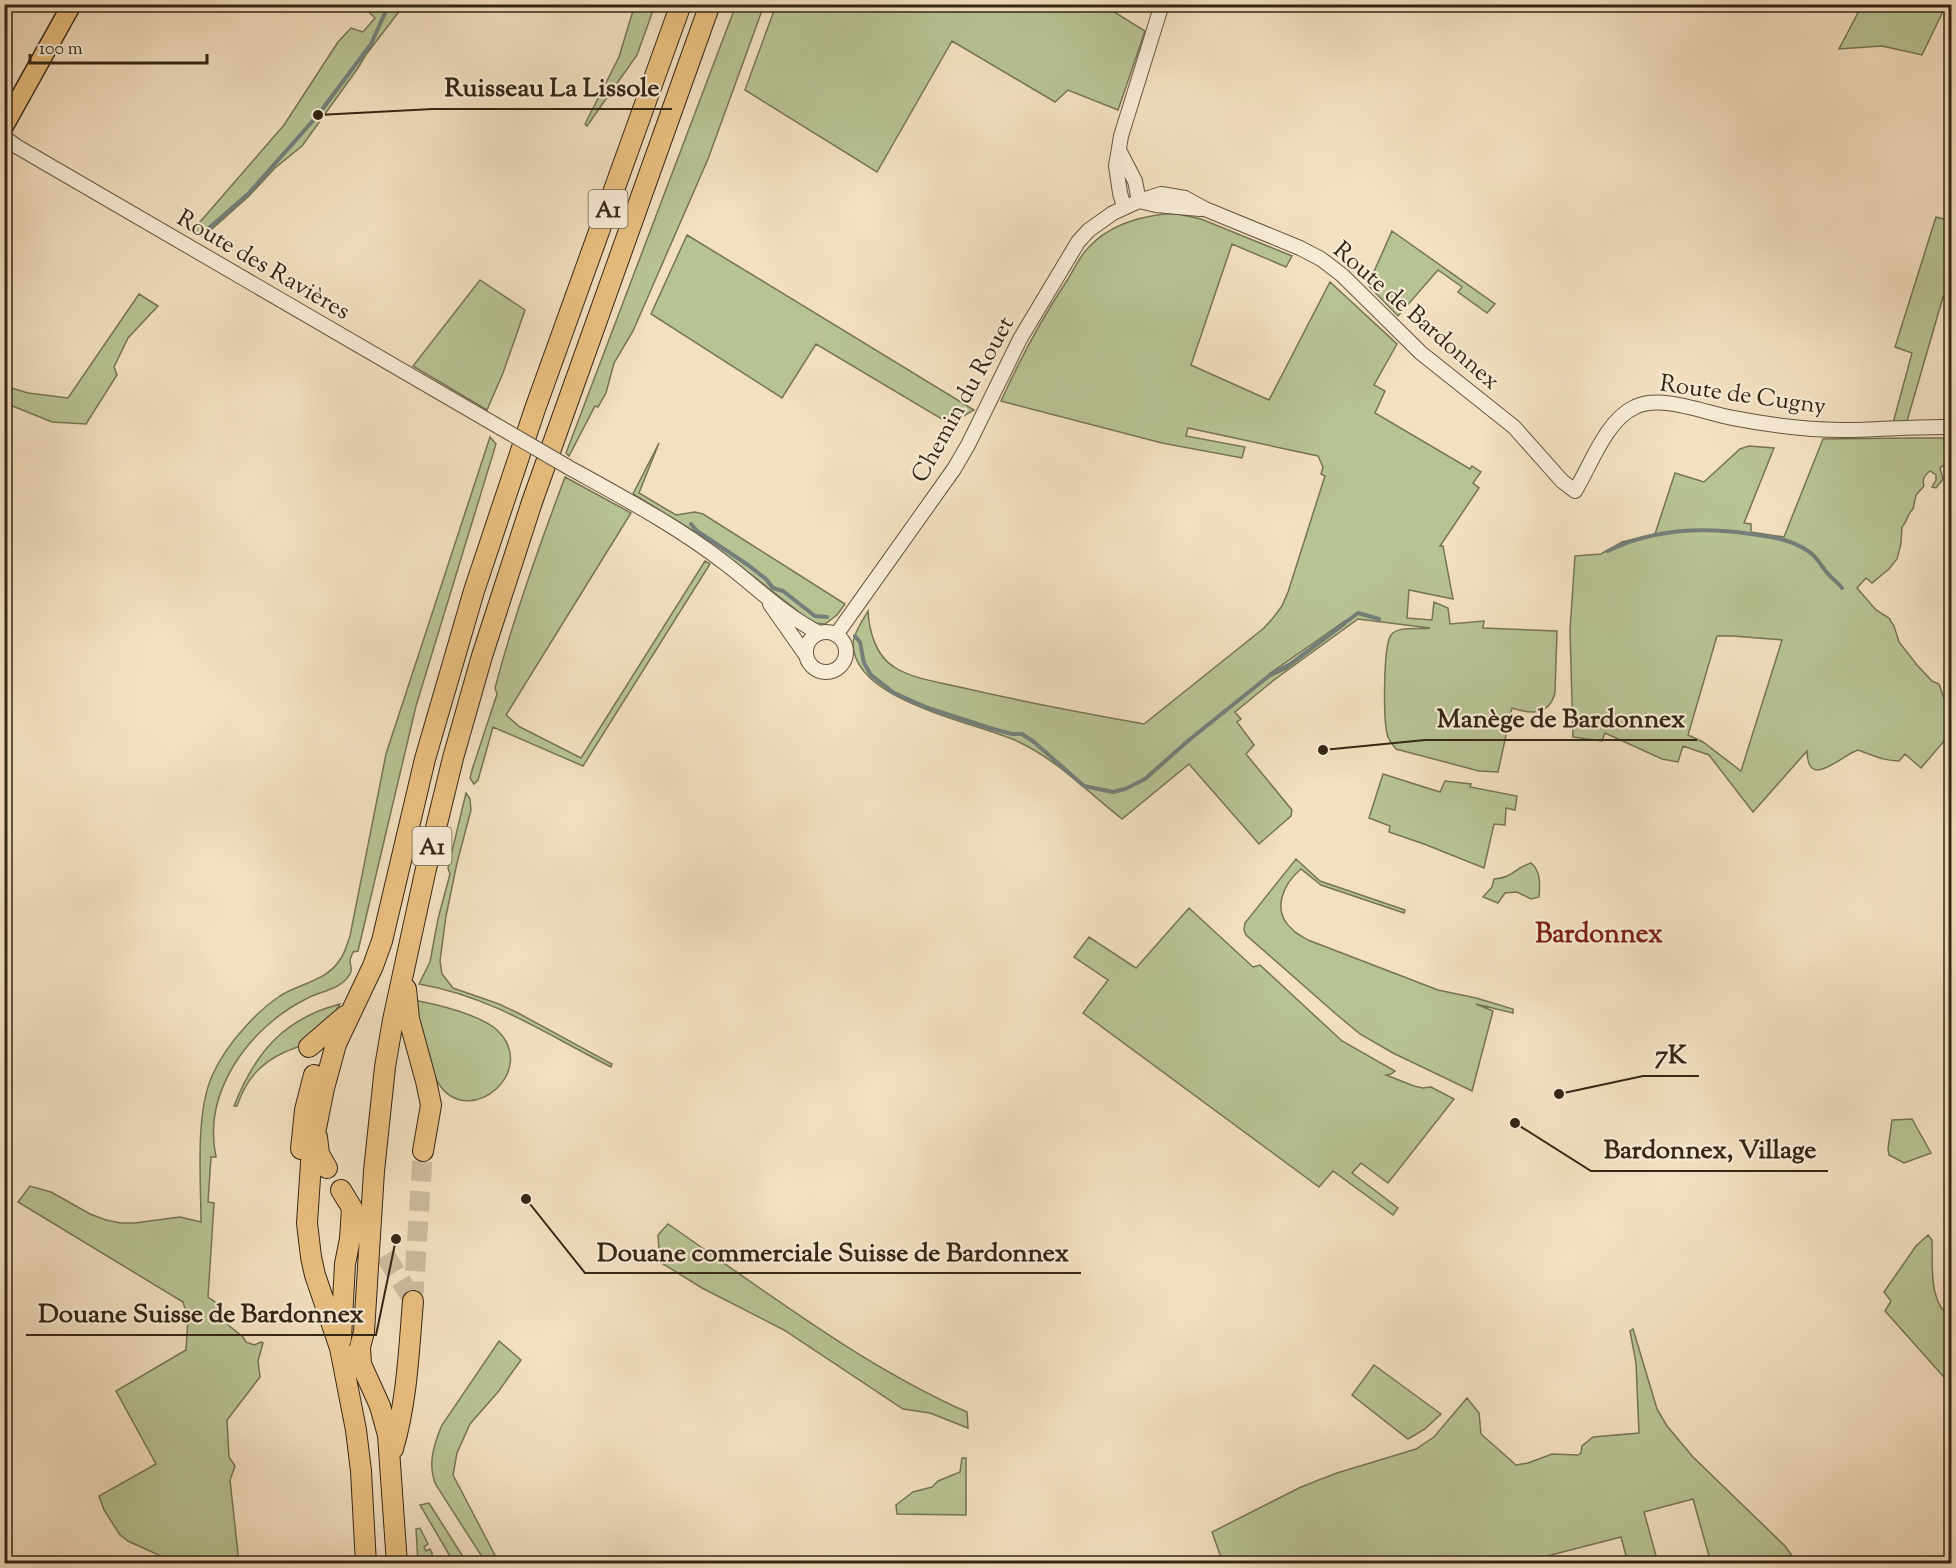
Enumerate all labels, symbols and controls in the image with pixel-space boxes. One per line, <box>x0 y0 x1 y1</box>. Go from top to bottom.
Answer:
scale bar <box>30 27 207 65</box>
text: 100 m <box>39 37 83 63</box>
callout: Ruisseau La Lissole <box>433 65 672 109</box>
text: Ruisseau La Lissole <box>445 71 659 108</box>
road number: A1 <box>588 190 628 228</box>
street label: Route des Ravières <box>170 202 356 329</box>
street label: Route de Bardonnex <box>1325 234 1507 399</box>
street label: Chemin du Rouet <box>904 311 1024 489</box>
street label: Route de Cugny <box>1657 367 1828 424</box>
callout: Manège de Bardonnex <box>1425 696 1697 740</box>
text: Manège de Bardonnex <box>1437 702 1685 739</box>
road number: A1 <box>412 827 452 865</box>
district label: Bardonnex <box>1535 916 1663 955</box>
callout: 7K <box>1643 1032 1699 1076</box>
text: 7K <box>1655 1038 1687 1075</box>
callout: Bardonnex, Village <box>1591 1127 1828 1171</box>
text: Bardonnex, Village <box>1604 1133 1816 1170</box>
callout: Douane commerciale Suisse de Bardonnex <box>585 1229 1081 1273</box>
text: Douane commerciale Suisse de Bardonnex <box>597 1236 1069 1273</box>
callout: Douane Suisse de Bardonnex <box>26 1291 376 1335</box>
text: Douane Suisse de Bardonnex <box>38 1297 364 1334</box>

